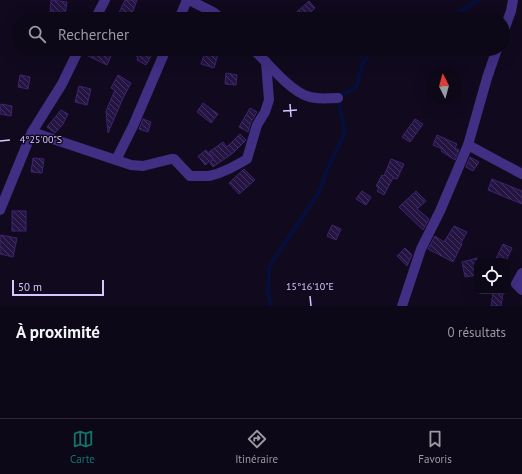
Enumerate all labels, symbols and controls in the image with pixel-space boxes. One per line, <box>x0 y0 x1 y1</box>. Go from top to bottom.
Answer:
search box <box>12 12 510 56</box>
icon: search <box>26 23 48 45</box>
text: Rechercher <box>58 25 129 44</box>
north arrow <box>426 68 462 104</box>
text: 4°25'00"S <box>20 133 62 146</box>
map controls <box>474 258 510 294</box>
button: locate <box>474 258 510 294</box>
scale bar <box>12 278 104 297</box>
text: 50 m <box>18 280 42 294</box>
text: 15°16'10"E <box>286 280 334 293</box>
text: À proximité <box>16 321 100 343</box>
text: 0 résultats <box>447 324 506 341</box>
tab: Carte <box>70 428 95 466</box>
tab: Itinéraire <box>235 428 278 466</box>
tab: Favoris <box>418 428 452 466</box>

